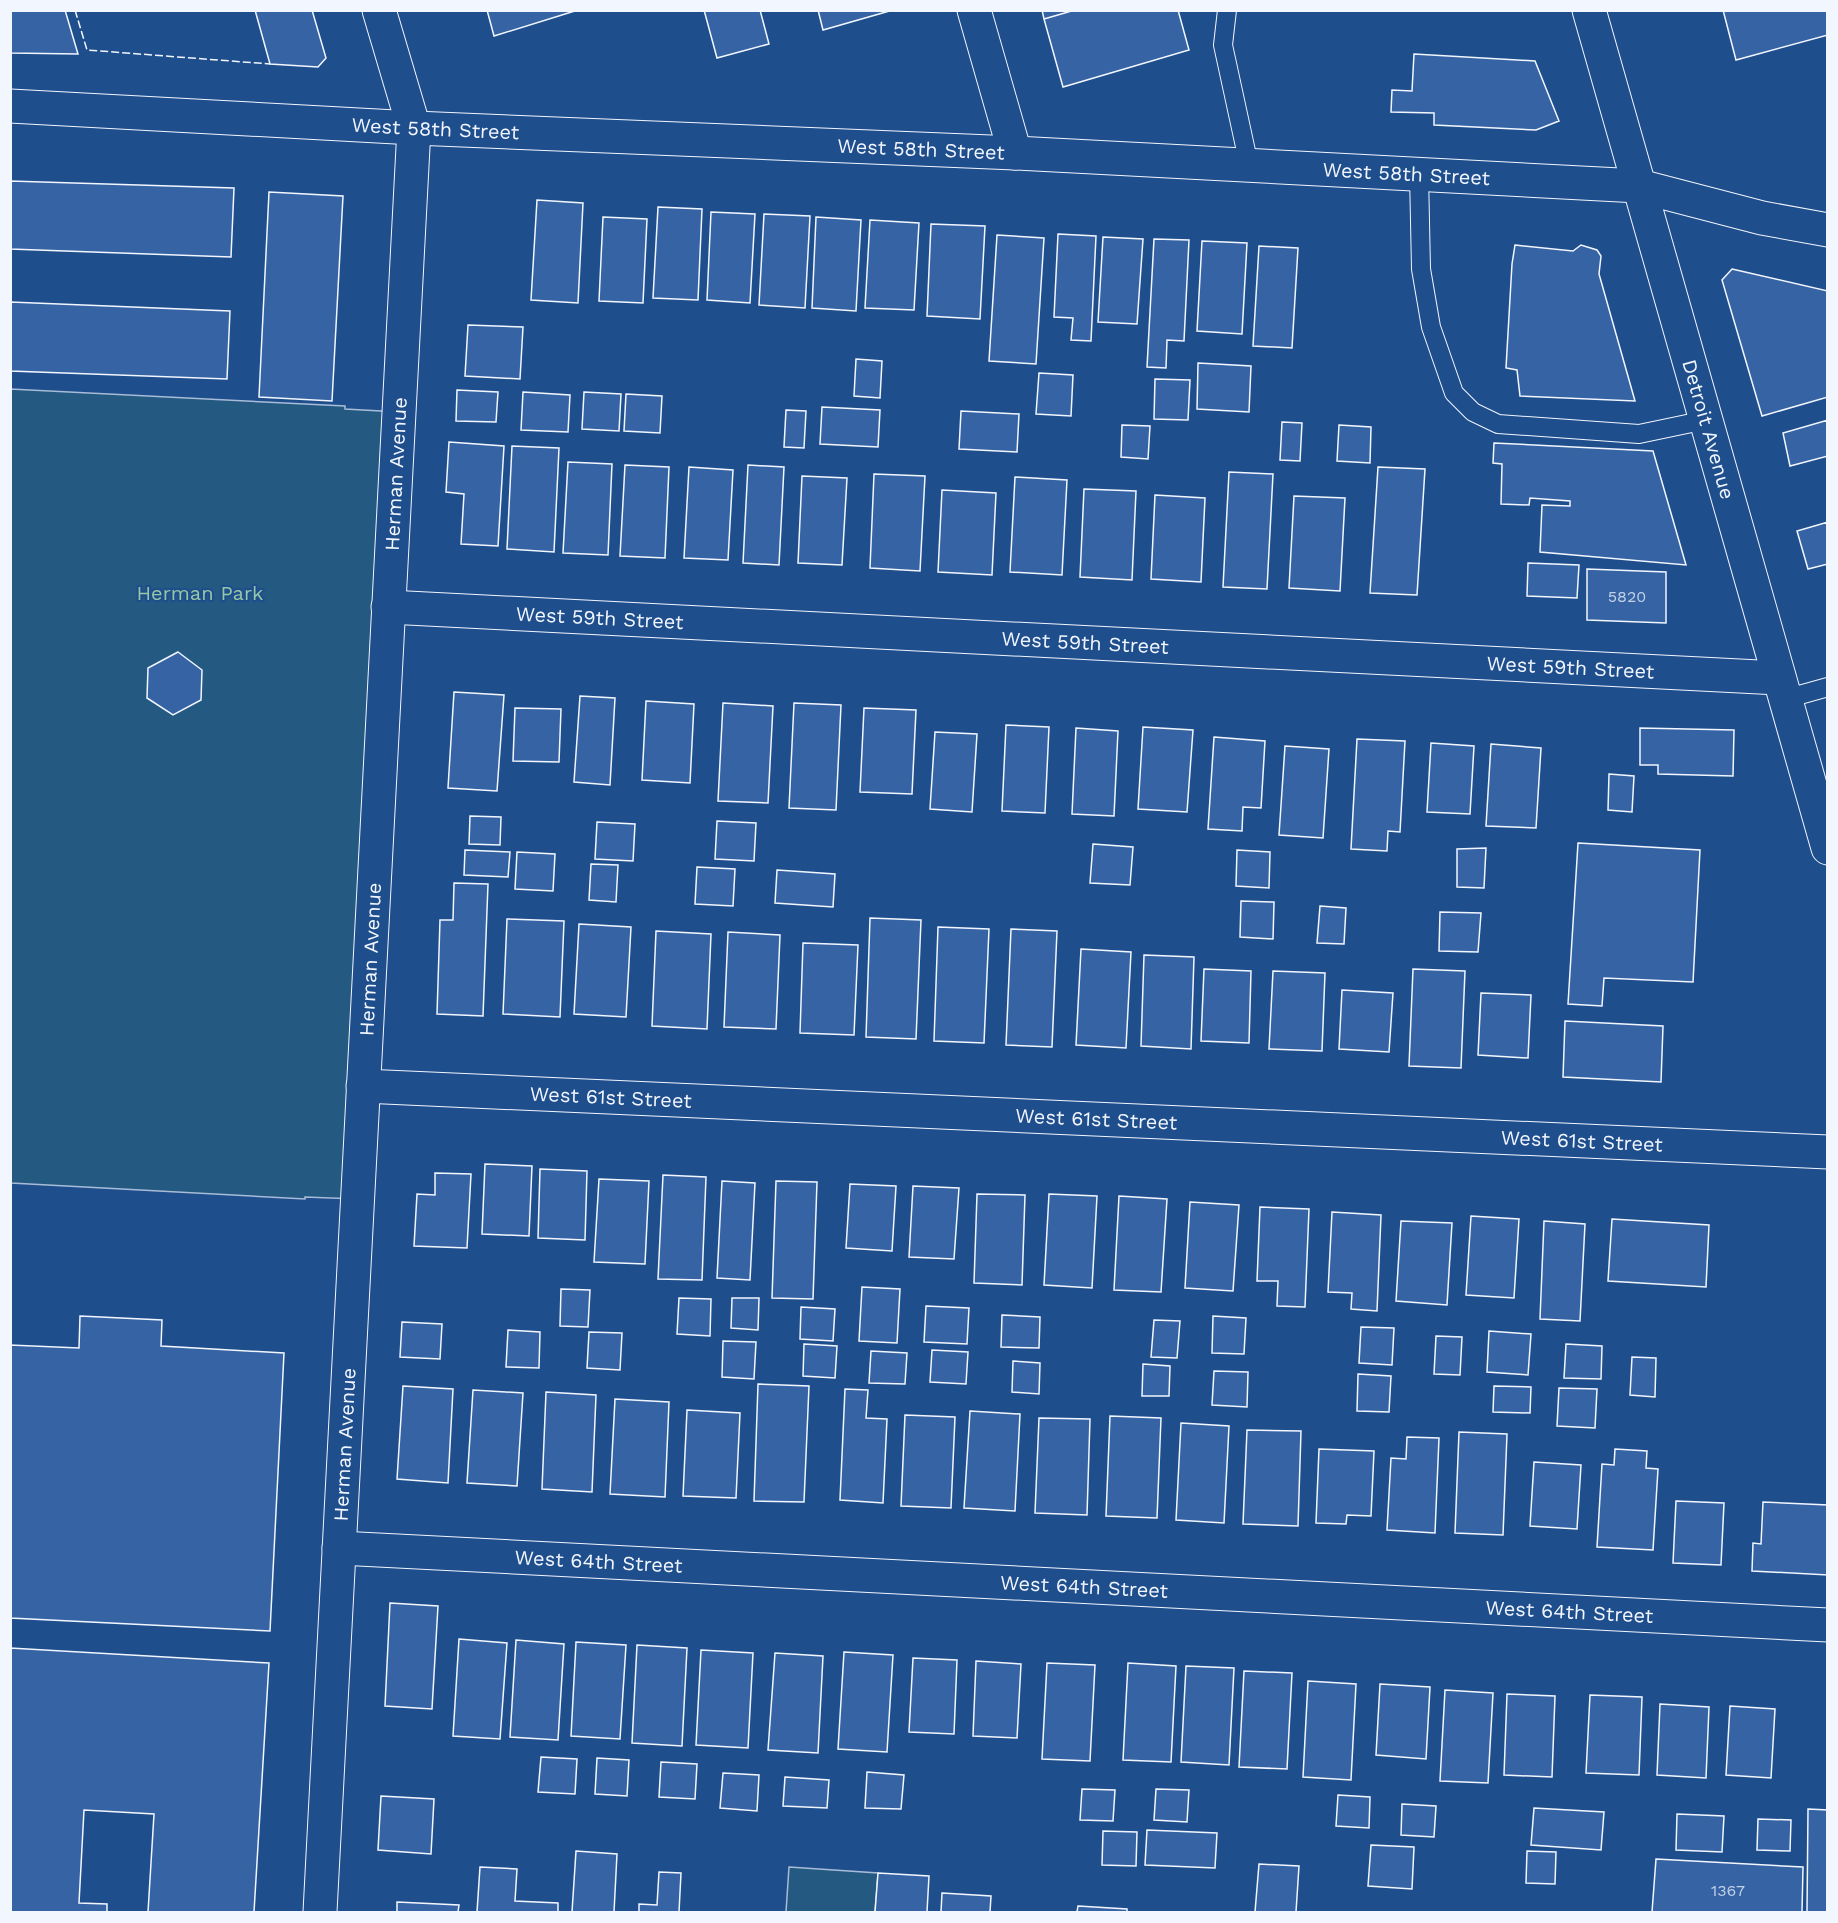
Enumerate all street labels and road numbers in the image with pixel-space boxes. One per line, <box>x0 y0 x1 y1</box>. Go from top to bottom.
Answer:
street label: West 58th Street <box>351 113 520 144</box>
street label: West 58th Street <box>837 134 1006 165</box>
street label: West 58th Street <box>1322 157 1491 190</box>
street label: Detroit Avenue <box>1677 357 1740 502</box>
street label: Herman Avenue <box>380 397 412 551</box>
street label: West 59th Street <box>515 602 685 634</box>
street label: West 59th Street <box>1001 626 1170 659</box>
street label: West 59th Street <box>1486 651 1655 684</box>
street label: Herman Avenue <box>354 882 386 1037</box>
street label: West 61st Street <box>529 1082 693 1113</box>
street label: West 61st Street <box>1015 1103 1178 1135</box>
street label: West 61st Street <box>1500 1125 1664 1157</box>
street label: Herman Avenue <box>329 1367 361 1522</box>
street label: West 64th Street <box>514 1545 684 1578</box>
street label: West 64th Street <box>999 1570 1169 1603</box>
street label: West 64th Street <box>1485 1595 1655 1628</box>

